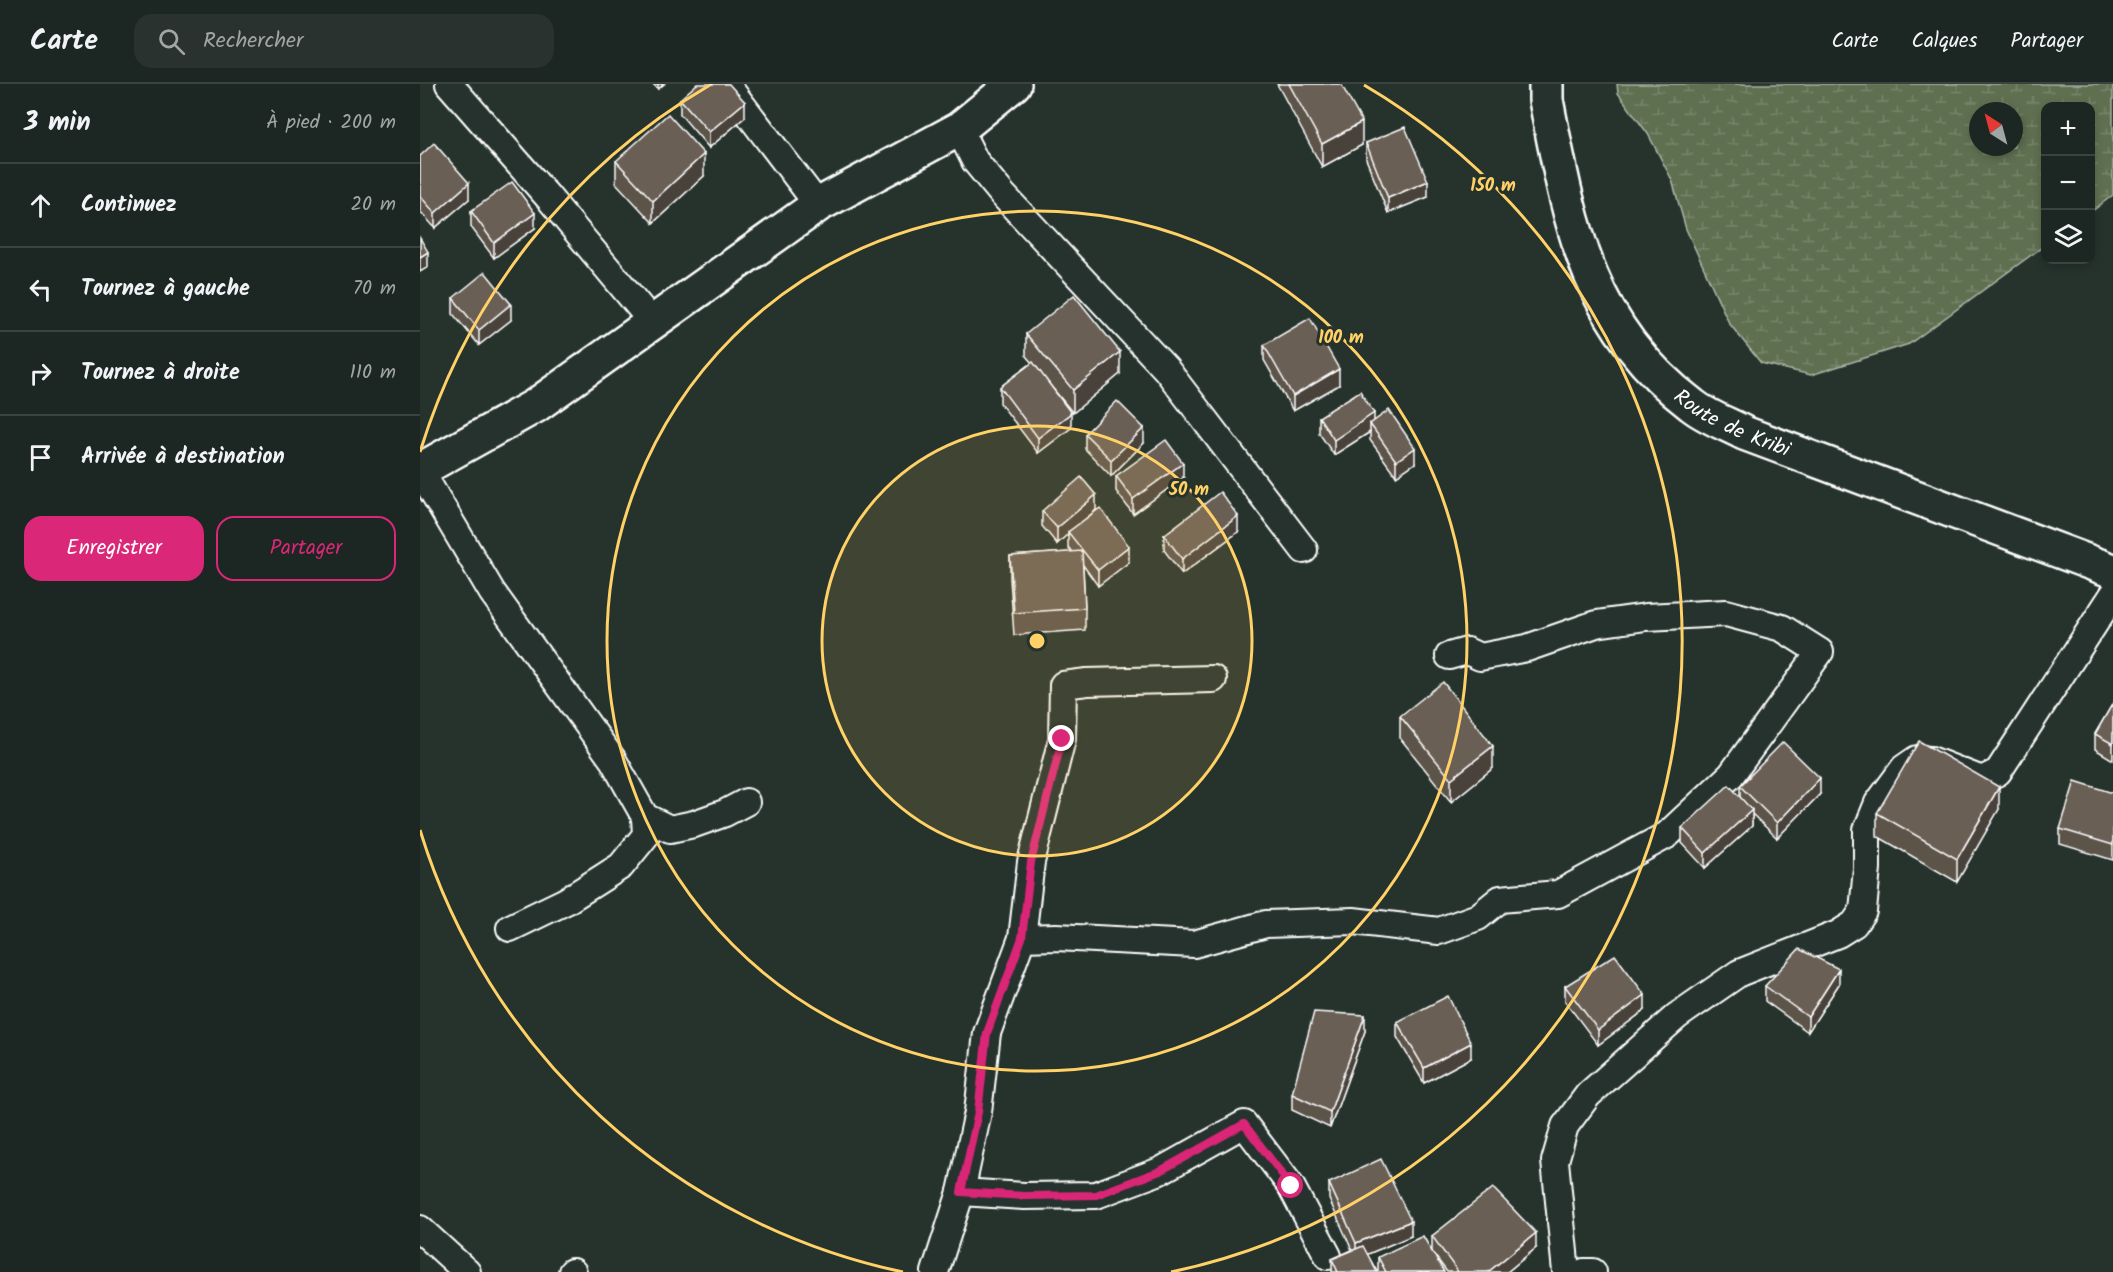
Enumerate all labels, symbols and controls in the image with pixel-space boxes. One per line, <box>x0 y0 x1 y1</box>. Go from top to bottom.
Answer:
search box <box>134 14 554 68</box>
text: Carte <box>30 19 98 64</box>
text: Rechercher <box>203 24 303 59</box>
icon: search <box>155 25 188 58</box>
text: Carte <box>1831 25 1878 58</box>
text: Calques <box>1911 25 1977 58</box>
text: Partager <box>2010 25 2083 58</box>
text: 3 min <box>24 102 91 144</box>
north arrow <box>1969 102 2023 156</box>
map controls <box>2041 102 2095 264</box>
button: + <box>2041 102 2095 156</box>
text: À pied · 200 m <box>266 107 396 139</box>
button: − <box>2041 156 2095 210</box>
text: 150 m <box>1470 172 1516 201</box>
text: Continuez <box>81 188 177 223</box>
icon: ahead <box>24 189 57 222</box>
text: 20 m <box>350 189 396 221</box>
button: layers <box>2041 210 2095 264</box>
text: Tournez à gauche <box>81 272 250 307</box>
icon: left <box>24 273 57 306</box>
text: 70 m <box>353 273 396 305</box>
text: 100 m <box>1318 324 1364 353</box>
text: Tournez à droite <box>81 356 240 391</box>
icon: right <box>24 357 57 390</box>
text: 110 m <box>350 357 396 389</box>
street label: Route de Kribi <box>1666 381 1796 467</box>
text: Arrivée à destination <box>81 440 285 475</box>
icon: arrive <box>24 441 57 474</box>
text: 50 m <box>1168 476 1209 505</box>
button: Enregistrer <box>24 516 204 581</box>
button: Partager <box>216 516 396 581</box>
centre of rings <box>1027 631 1047 651</box>
route end <box>1048 725 1074 751</box>
route start <box>1277 1172 1303 1198</box>

